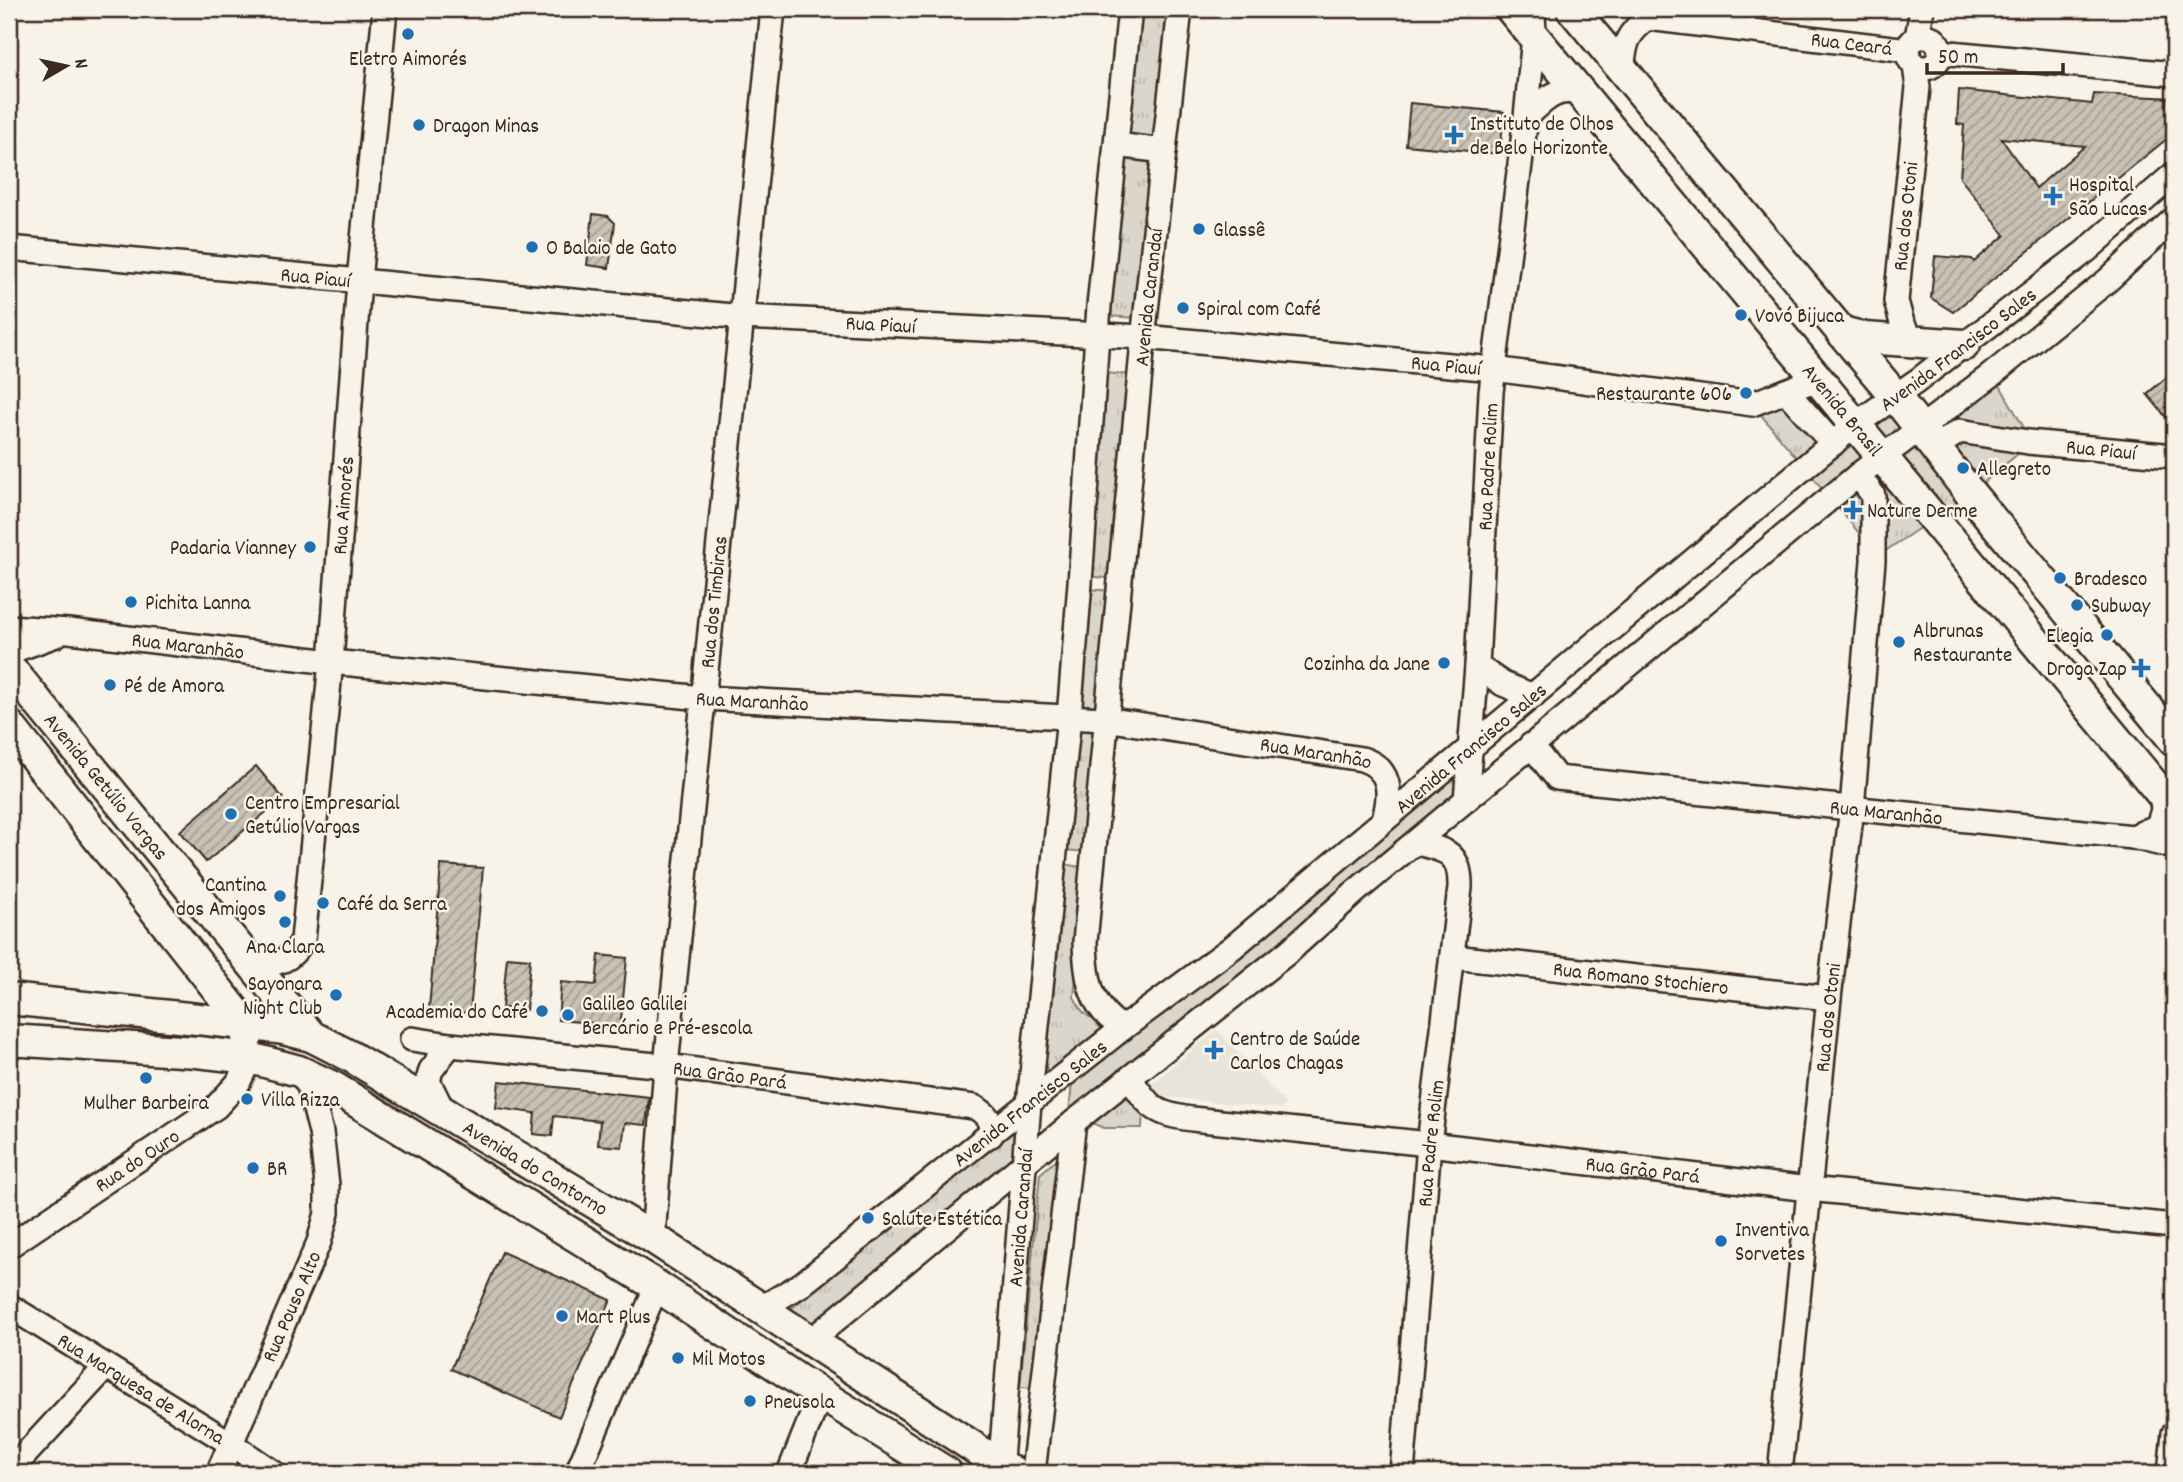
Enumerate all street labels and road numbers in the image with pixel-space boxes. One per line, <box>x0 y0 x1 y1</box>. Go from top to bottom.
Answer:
street label: Rua Ceará <box>1809 26 1894 66</box>
street label: Rua dos Otoni <box>1887 160 1928 273</box>
street label: Avenida Carandaí <box>1129 225 1173 368</box>
street label: Rua Piauí <box>279 262 354 298</box>
street label: Avenida Francisco Sales <box>1875 282 2045 421</box>
street label: Rua Piauí <box>845 310 918 344</box>
street label: Rua Piauí <box>1409 349 1484 386</box>
street label: Avenida Brasil <box>1793 358 1888 464</box>
street label: Rua Padre Rolim <box>1472 402 1508 532</box>
street label: Rua Piauí <box>2064 434 2139 470</box>
street label: Rua Aimorés <box>327 455 364 556</box>
street label: Rua dos Timbiras <box>694 535 738 670</box>
street label: Rua Maranhão <box>130 627 246 670</box>
street label: Avenida Francisco Sales <box>1390 677 1555 823</box>
street label: Rua Maranhão <box>694 685 809 721</box>
street label: Avenida Getúlio Vargas <box>35 708 174 868</box>
street label: Rua Maranhão <box>1258 731 1377 779</box>
street label: Rua Maranhão <box>1828 794 1944 835</box>
street label: Rua Romano Stochiero <box>1551 956 1730 1005</box>
street label: Rua dos Otoni <box>1809 961 1851 1074</box>
street label: Avenida Francisco Sales <box>948 1034 1115 1176</box>
street label: Rua Grão Pará <box>671 1055 789 1100</box>
street label: Rua Padre Rolim <box>1412 1078 1455 1208</box>
street label: Avenida do Contorno <box>456 1115 613 1225</box>
street label: Rua do Ouro <box>90 1123 187 1202</box>
street label: Avenida Carandaí <box>1003 1146 1044 1288</box>
street label: Rua Grão Pará <box>1584 1151 1702 1194</box>
street label: Rua Pouso Alto <box>256 1247 331 1368</box>
street label: Rua Marquesa de Alorna <box>50 1327 231 1455</box>

